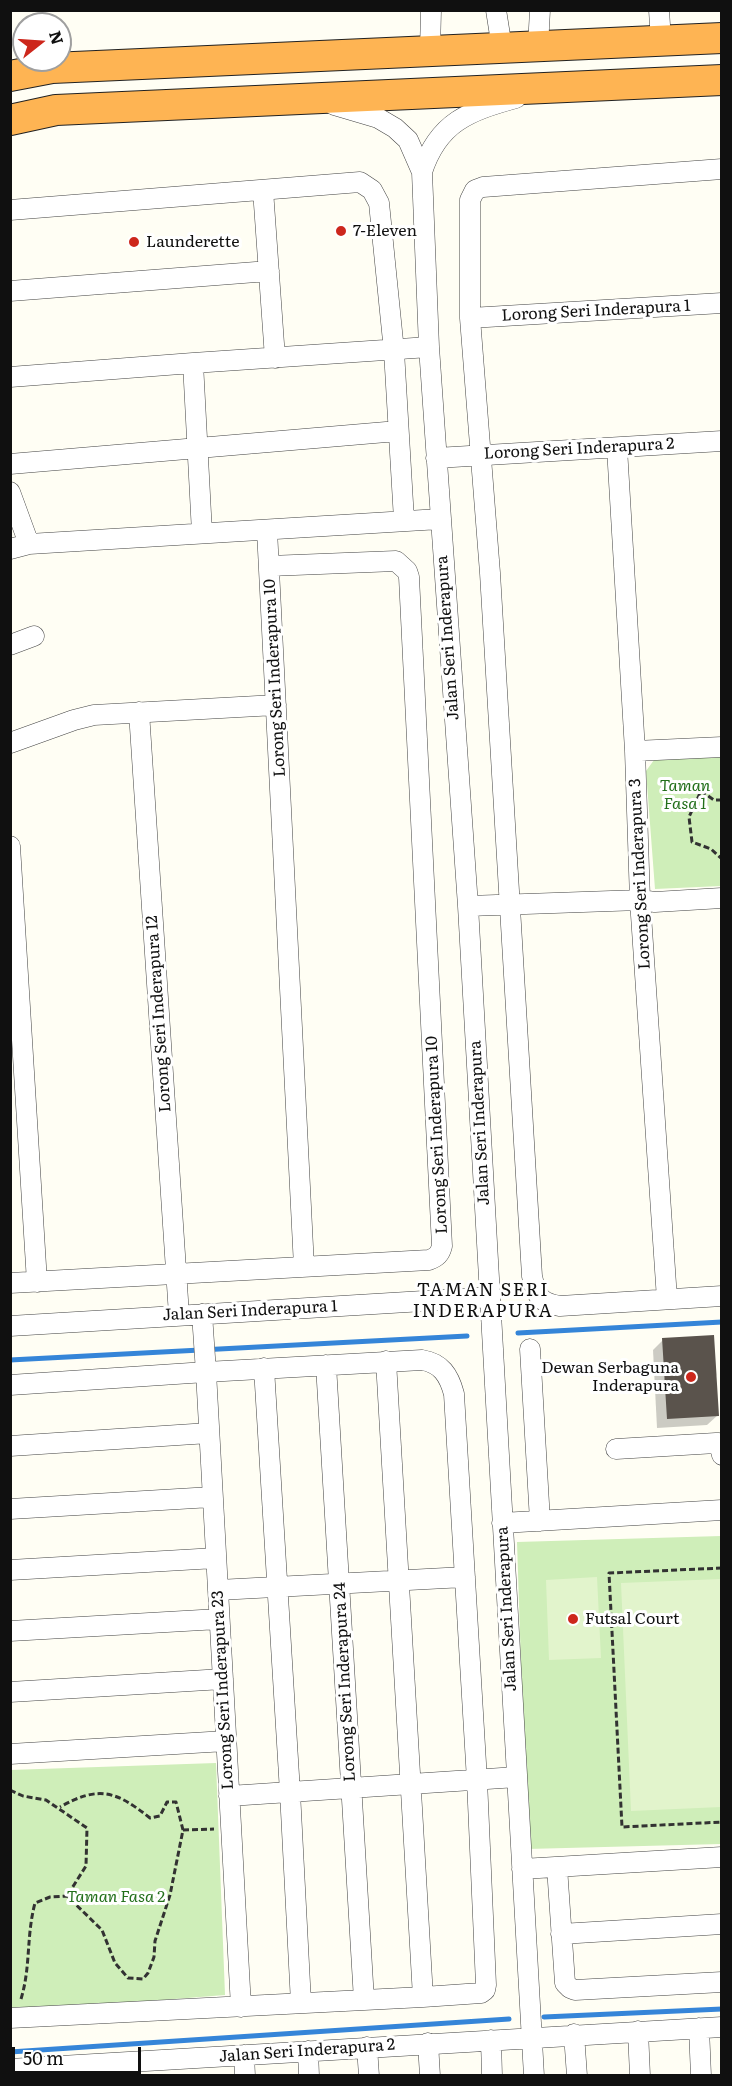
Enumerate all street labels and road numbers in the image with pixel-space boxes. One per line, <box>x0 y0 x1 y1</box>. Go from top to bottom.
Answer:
street label: Lorong Seri Inderapura 1 <box>501 296 691 326</box>
street label: Lorong Seri Inderapura 2 <box>483 434 675 464</box>
street label: Jalan Seri Inderapura <box>433 555 463 721</box>
street label: Lorong Seri Inderapura 10 <box>260 578 290 778</box>
street label: Lorong Seri Inderapura 3 <box>625 778 655 970</box>
street label: Lorong Seri Inderapura 12 <box>143 915 175 1113</box>
street label: Lorong Seri Inderapura 10 <box>422 1035 452 1235</box>
street label: Jalan Seri Inderapura <box>466 1040 494 1206</box>
street label: Jalan Seri Inderapura 1 <box>162 1297 338 1325</box>
street label: Jalan Seri Inderapura <box>493 1526 521 1692</box>
street label: Lorong Seri Inderapura 24 <box>330 1582 360 1782</box>
street label: Lorong Seri Inderapura 23 <box>208 1590 238 1790</box>
street label: Jalan Seri Inderapura 2 <box>218 2035 396 2067</box>

